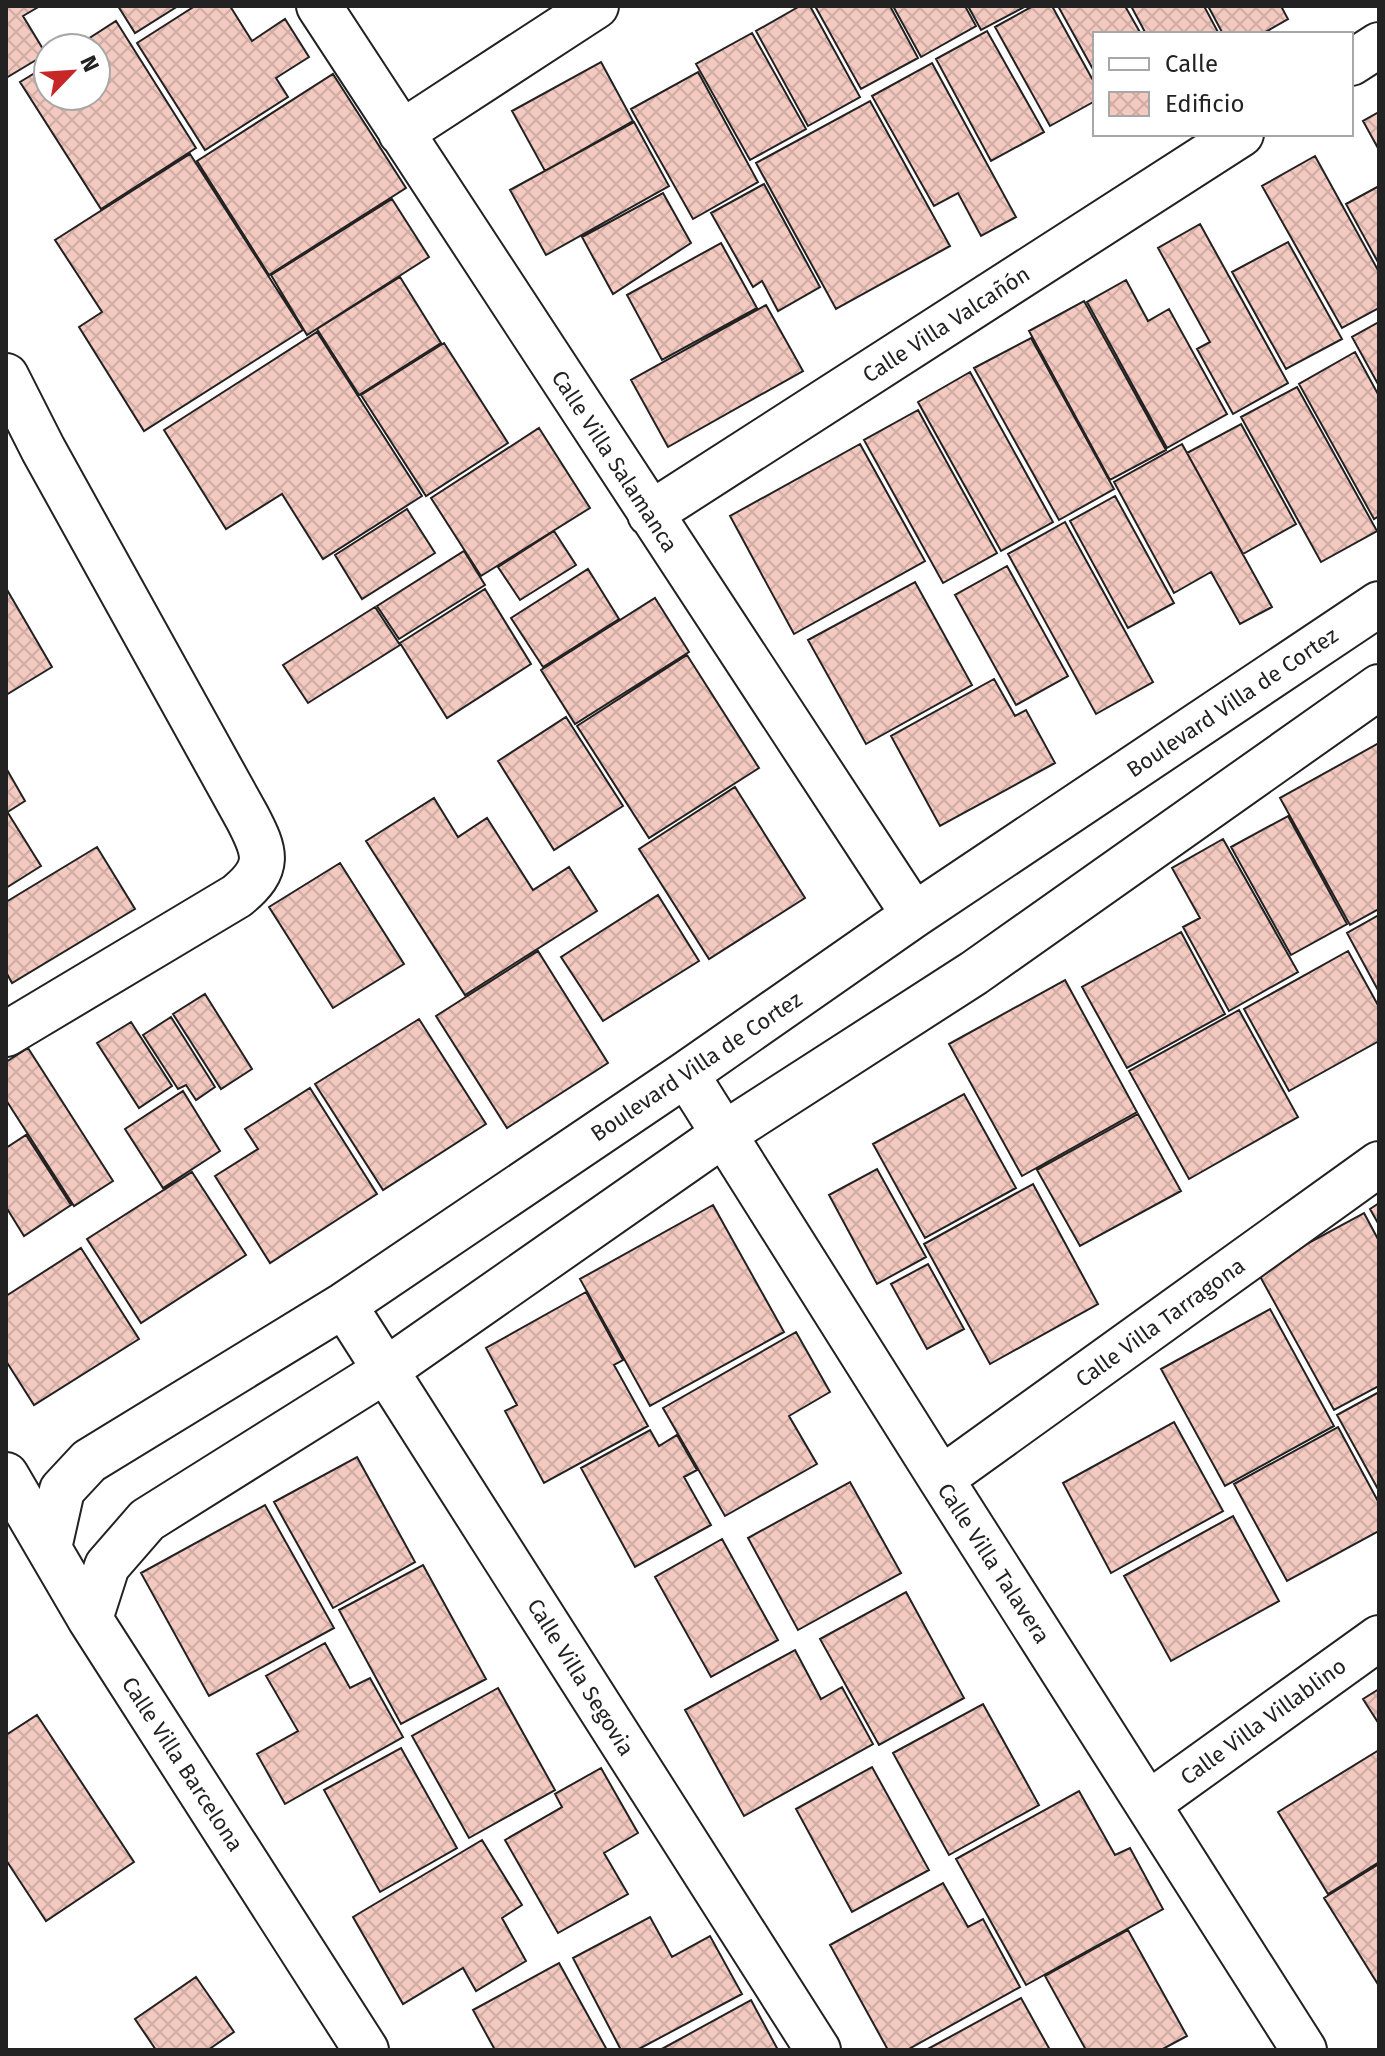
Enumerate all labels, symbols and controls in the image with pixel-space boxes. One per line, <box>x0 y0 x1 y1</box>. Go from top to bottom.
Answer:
north arrow <box>32 32 112 112</box>
legend <box>1093 32 1353 136</box>
text: Calle <box>1165 50 1218 78</box>
text: N <box>74 51 105 76</box>
text: Edificio <box>1165 90 1245 118</box>
street label: Calle Villa Valcañón <box>858 260 1035 389</box>
street label: Calle Villa Salamanca <box>546 365 683 557</box>
street label: Boulevard Villa de Cortez <box>1122 622 1343 783</box>
street label: Boulevard Villa de Cortez <box>586 986 807 1147</box>
street label: Calle Villa Tarragona <box>1070 1252 1250 1393</box>
street label: Calle Villa Talavera <box>932 1478 1056 1649</box>
street label: Calle Villa Segovia <box>521 1594 640 1761</box>
street label: Calle Villa Villablino <box>1175 1652 1351 1791</box>
street label: Calle Villa Barcelona <box>116 1672 249 1857</box>

